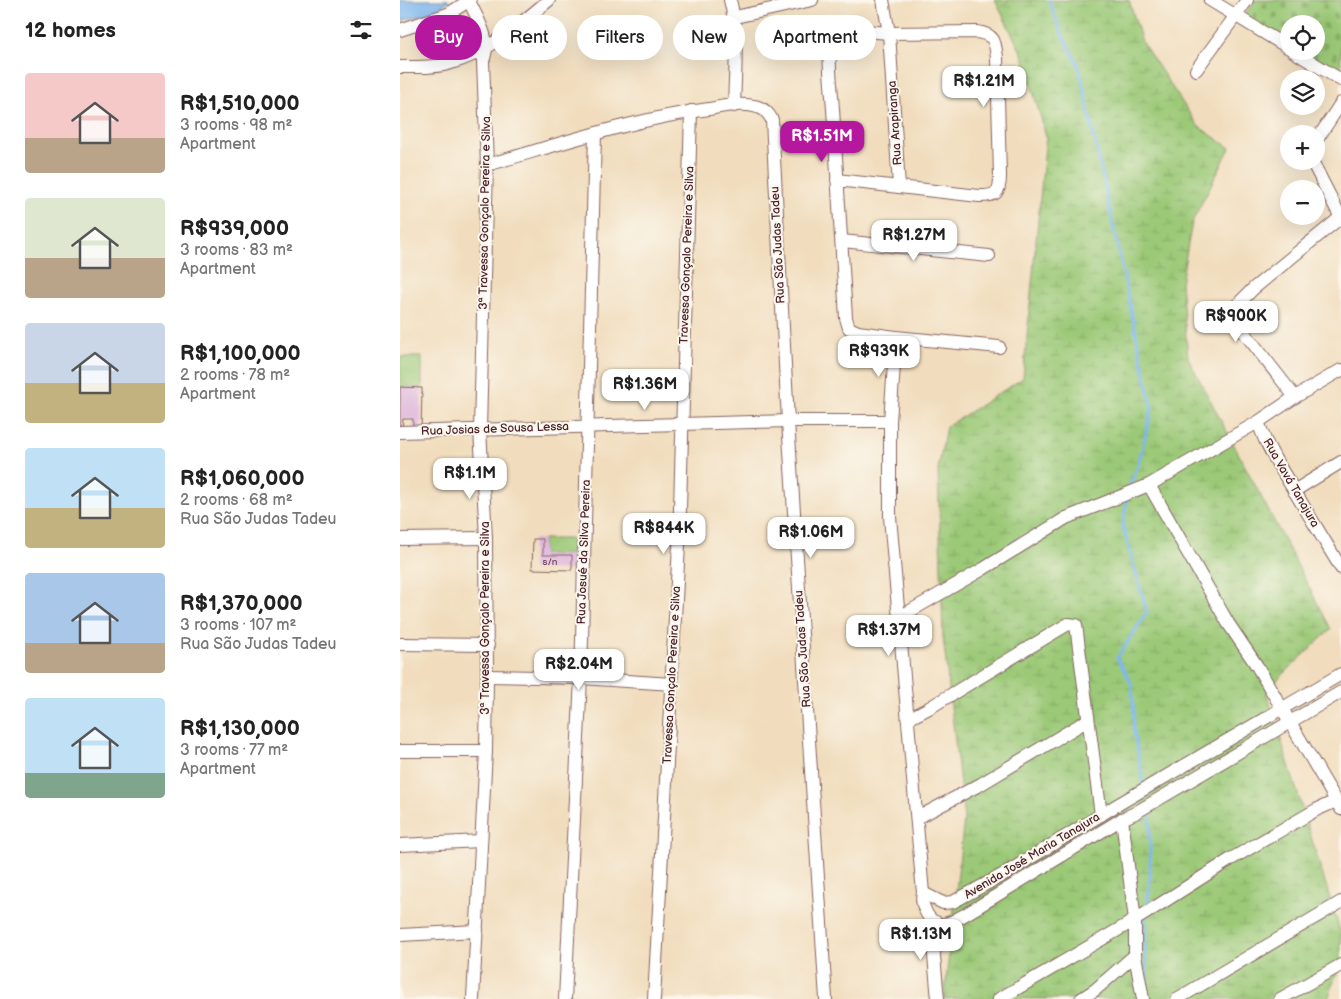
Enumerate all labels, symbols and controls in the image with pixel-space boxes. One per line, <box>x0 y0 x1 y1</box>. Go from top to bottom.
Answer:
chip: Buy <box>415 15 482 60</box>
chip: Rent <box>492 15 567 60</box>
chip: Filters <box>577 15 663 60</box>
chip: New <box>673 15 745 60</box>
chip: Apartment <box>755 15 876 60</box>
map controls <box>1280 15 1325 225</box>
button: locate <box>1280 15 1325 60</box>
icon: filters <box>347 16 375 44</box>
text: 12 homes <box>25 18 116 43</box>
pin: R$1.21M <box>938 66 1030 108</box>
button: layers <box>1280 70 1325 115</box>
text: R$1.21M <box>953 72 1015 91</box>
street label: Rua Arapiranga <box>885 80 905 166</box>
text: R$1,510,000 <box>180 91 300 116</box>
icon: home <box>65 93 125 153</box>
text: 3 rooms · 98 m² <box>180 116 292 135</box>
street label: 3ª Travessa Gonçalo Pereira e Silva <box>476 116 494 310</box>
pin: R$1.51M <box>776 120 868 163</box>
button: + <box>1280 125 1325 170</box>
text: R$1.51M <box>791 127 853 146</box>
text: Apartment <box>180 135 256 154</box>
street label: Travessa Gonçalo Pereira e Silva <box>676 166 698 344</box>
button: − <box>1280 180 1325 225</box>
street label: Rua São Judas Tadeu <box>767 186 789 304</box>
text: R$939,000 <box>180 216 289 241</box>
icon: home <box>65 218 125 278</box>
pin: R$1.27M <box>868 220 960 262</box>
text: R$1.27M <box>882 226 946 245</box>
text: 3 rooms · 83 m² <box>180 241 293 260</box>
text: Apartment <box>180 260 256 279</box>
pin: R$900K <box>1195 300 1277 343</box>
text: R$900K <box>1205 307 1267 326</box>
pin: R$939K <box>838 336 920 378</box>
text: R$1,100,000 <box>180 341 301 366</box>
text: R$939K <box>849 342 909 361</box>
icon: home <box>65 343 125 403</box>
text: 2 rooms · 78 m² <box>180 366 290 385</box>
pin: R$1.36M <box>599 368 691 411</box>
text: R$1.36M <box>613 375 677 394</box>
text: Apartment <box>180 385 256 404</box>
street label: Rua Josias de Sousa Lessa <box>421 419 569 439</box>
street label: Rua Vavá Tanajura <box>1259 436 1323 530</box>
pin: R$1.1M <box>429 458 511 500</box>
text: R$1.1M <box>444 464 496 483</box>
text: R$1,060,000 <box>180 466 305 491</box>
icon: home <box>65 468 125 528</box>
street label: Rua Josué da Silva Pereira <box>574 479 594 625</box>
text: 2 rooms · 68 m² <box>180 491 293 510</box>
text: Rua São Judas Tadeu <box>180 510 337 529</box>
pin: R$844K <box>623 512 705 555</box>
pin: R$1.06M <box>765 516 857 559</box>
text: R$844K <box>634 519 694 538</box>
street label: 3ª Travessa Gonçalo Pereira e Silva <box>478 521 493 715</box>
text: R$1.06M <box>778 523 844 542</box>
house number: s/n <box>543 556 558 568</box>
street label: Travessa Gonçalo Pereira e Silva <box>660 585 684 764</box>
street label: Rua São Judas Tadeu <box>791 590 815 708</box>
text: R$1,370,000 <box>180 591 303 616</box>
icon: home <box>65 593 125 653</box>
pin: R$1.37M <box>843 614 935 657</box>
text: 3 rooms · 107 m² <box>180 616 296 635</box>
text: R$1.37M <box>857 621 921 640</box>
text: Rua São Judas Tadeu <box>180 635 337 654</box>
pin: R$2.04M <box>533 648 625 691</box>
text: R$2.04M <box>545 655 613 674</box>
text: R$1,130,000 <box>180 716 300 741</box>
icon: home <box>65 718 125 778</box>
text: 3 rooms · 77 m² <box>180 741 288 760</box>
text: Apartment <box>180 760 256 779</box>
street label: Avenida José Maria Tanajura <box>961 809 1103 902</box>
pin: R$1.13M <box>875 918 967 961</box>
text: R$1.13M <box>890 925 952 944</box>

